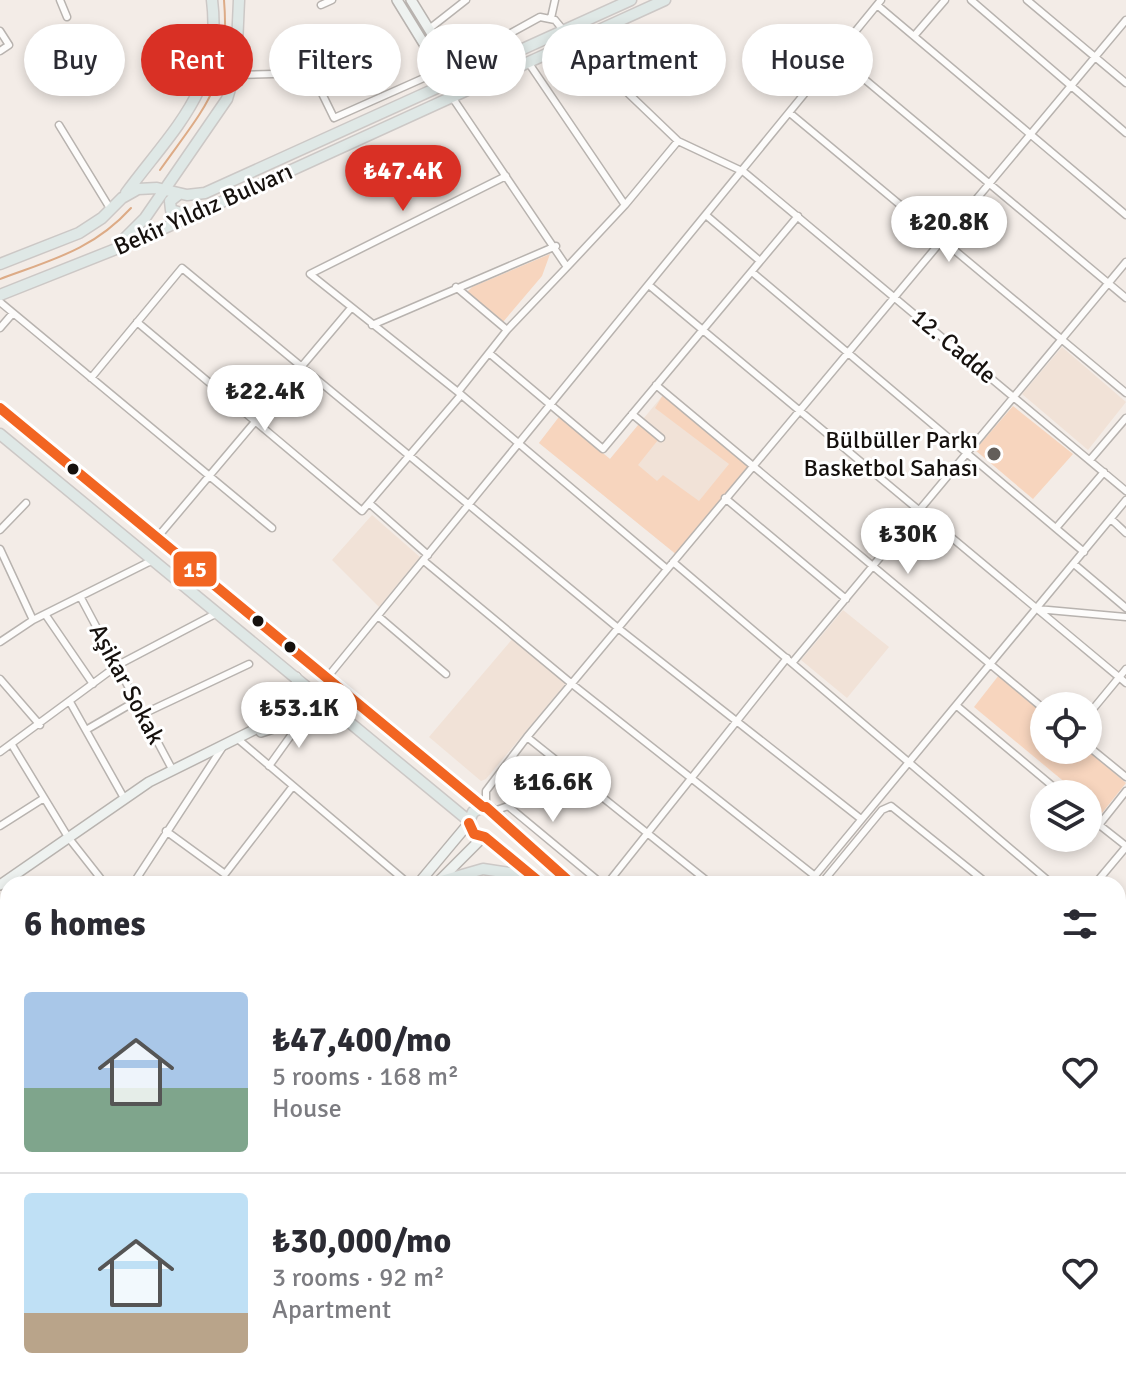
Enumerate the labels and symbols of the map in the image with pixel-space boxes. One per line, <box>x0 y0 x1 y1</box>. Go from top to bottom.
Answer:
pin: ₺47.4K <box>338 145 468 213</box>
street label: Bekir Yıldız Bulvarı <box>109 156 297 262</box>
pin: ₺20.8K <box>884 196 1014 264</box>
street label: 12. Cadde <box>906 302 1002 390</box>
pin: ₺22.4K <box>200 365 330 433</box>
place label: Bülbüller Parkı Basketbol Sahası <box>804 425 978 483</box>
marker: Bülbüller Parkı Basketbol Sahası <box>985 445 1003 463</box>
unlabelled marker <box>65 461 81 477</box>
pin: ₺30K <box>861 508 955 576</box>
line badge: 15 <box>172 550 218 588</box>
text: 15 <box>183 556 207 583</box>
unlabelled marker <box>250 613 266 629</box>
street label: Aşikar Sokak <box>83 619 171 749</box>
unlabelled marker <box>282 639 298 655</box>
pin: ₺53.1K <box>234 682 364 750</box>
pin: ₺16.6K <box>488 756 618 824</box>

